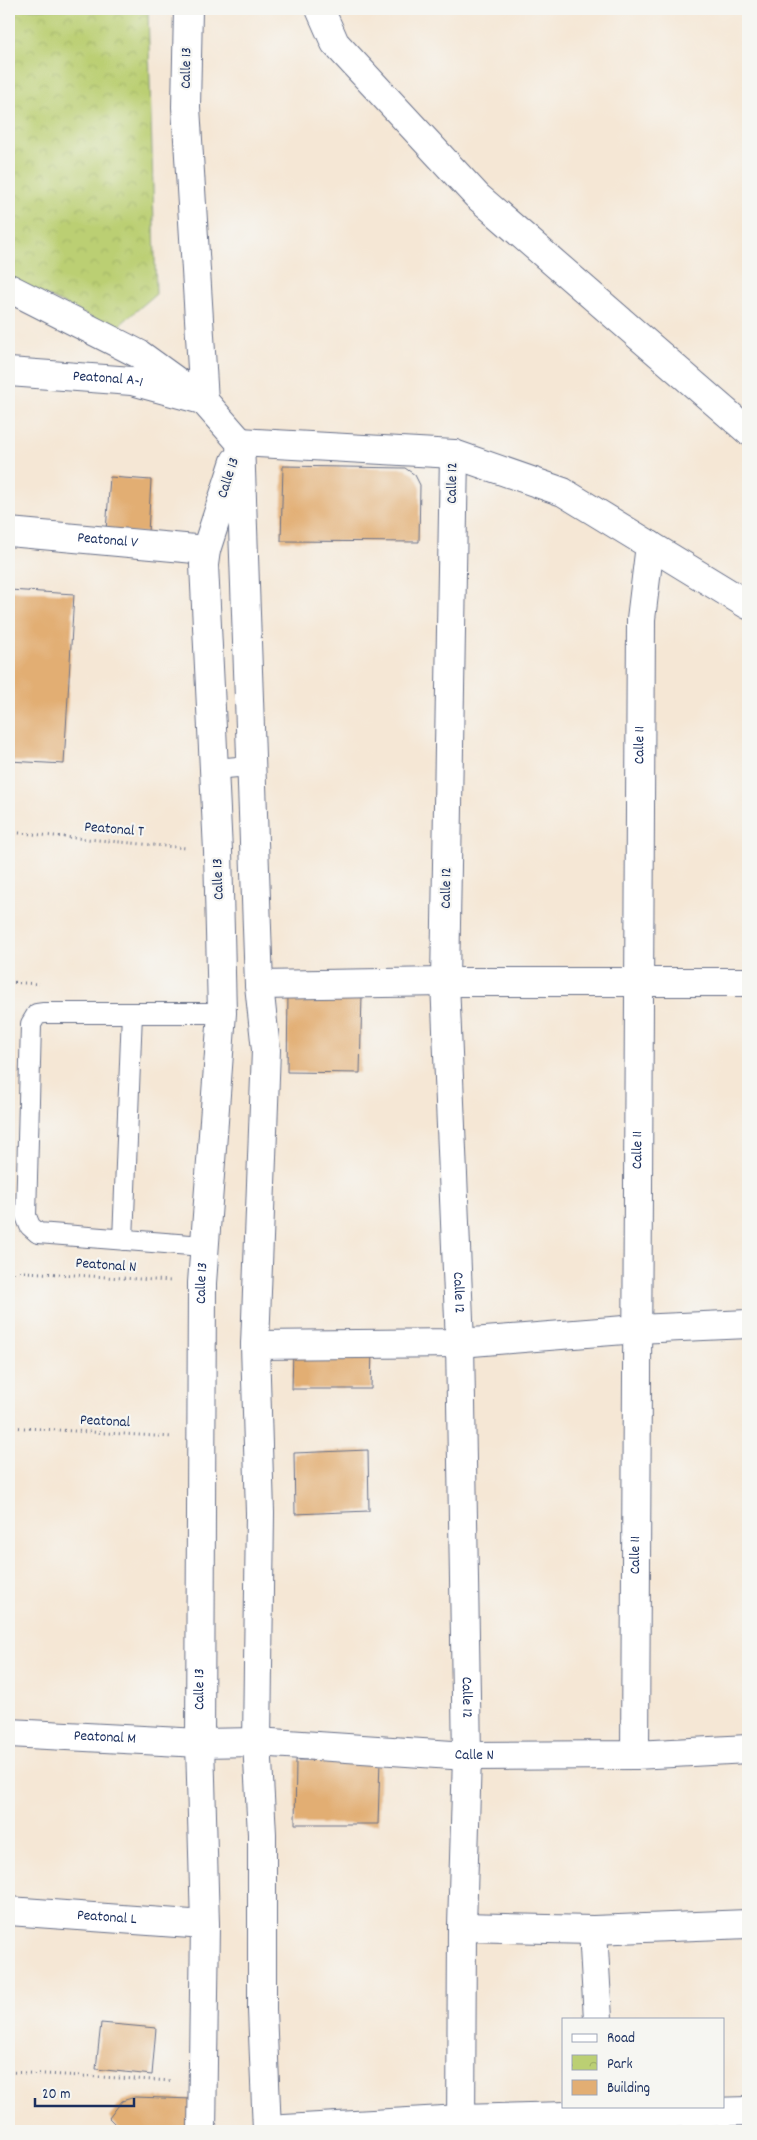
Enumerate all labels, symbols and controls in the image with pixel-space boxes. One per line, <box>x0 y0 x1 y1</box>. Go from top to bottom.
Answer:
street label: Calle 13 <box>176 47 198 89</box>
street label: Peatonal A-1 <box>72 366 145 394</box>
street label: Calle 13 <box>212 455 246 501</box>
street label: Calle 12 <box>442 462 464 504</box>
street label: Peatonal V <box>76 527 140 555</box>
street label: Calle 11 <box>629 726 651 764</box>
street label: Peatonal T <box>83 816 145 844</box>
street label: Calle 13 <box>207 858 231 900</box>
street label: Calle 12 <box>436 867 458 909</box>
street label: Calle 11 <box>627 1131 649 1169</box>
street label: Peatonal N <box>75 1253 137 1279</box>
street label: Calle 13 <box>191 1262 215 1304</box>
street label: Calle 12 <box>446 1271 470 1314</box>
street label: Peatonal <box>79 1410 131 1434</box>
street label: Calle 11 <box>625 1536 647 1574</box>
street label: Calle 13 <box>189 1668 211 1710</box>
street label: Calle 12 <box>455 1677 477 1719</box>
street label: Peatonal M <box>73 1725 137 1751</box>
street label: Calle N <box>454 1744 494 1767</box>
street label: Peatonal L <box>76 1905 137 1931</box>
legend <box>562 2018 724 2108</box>
text: Road <box>607 2028 635 2050</box>
text: Park <box>607 2054 633 2076</box>
scale bar <box>35 2075 134 2107</box>
text: Building <box>607 2078 650 2100</box>
text: 20 m <box>42 2084 70 2106</box>

